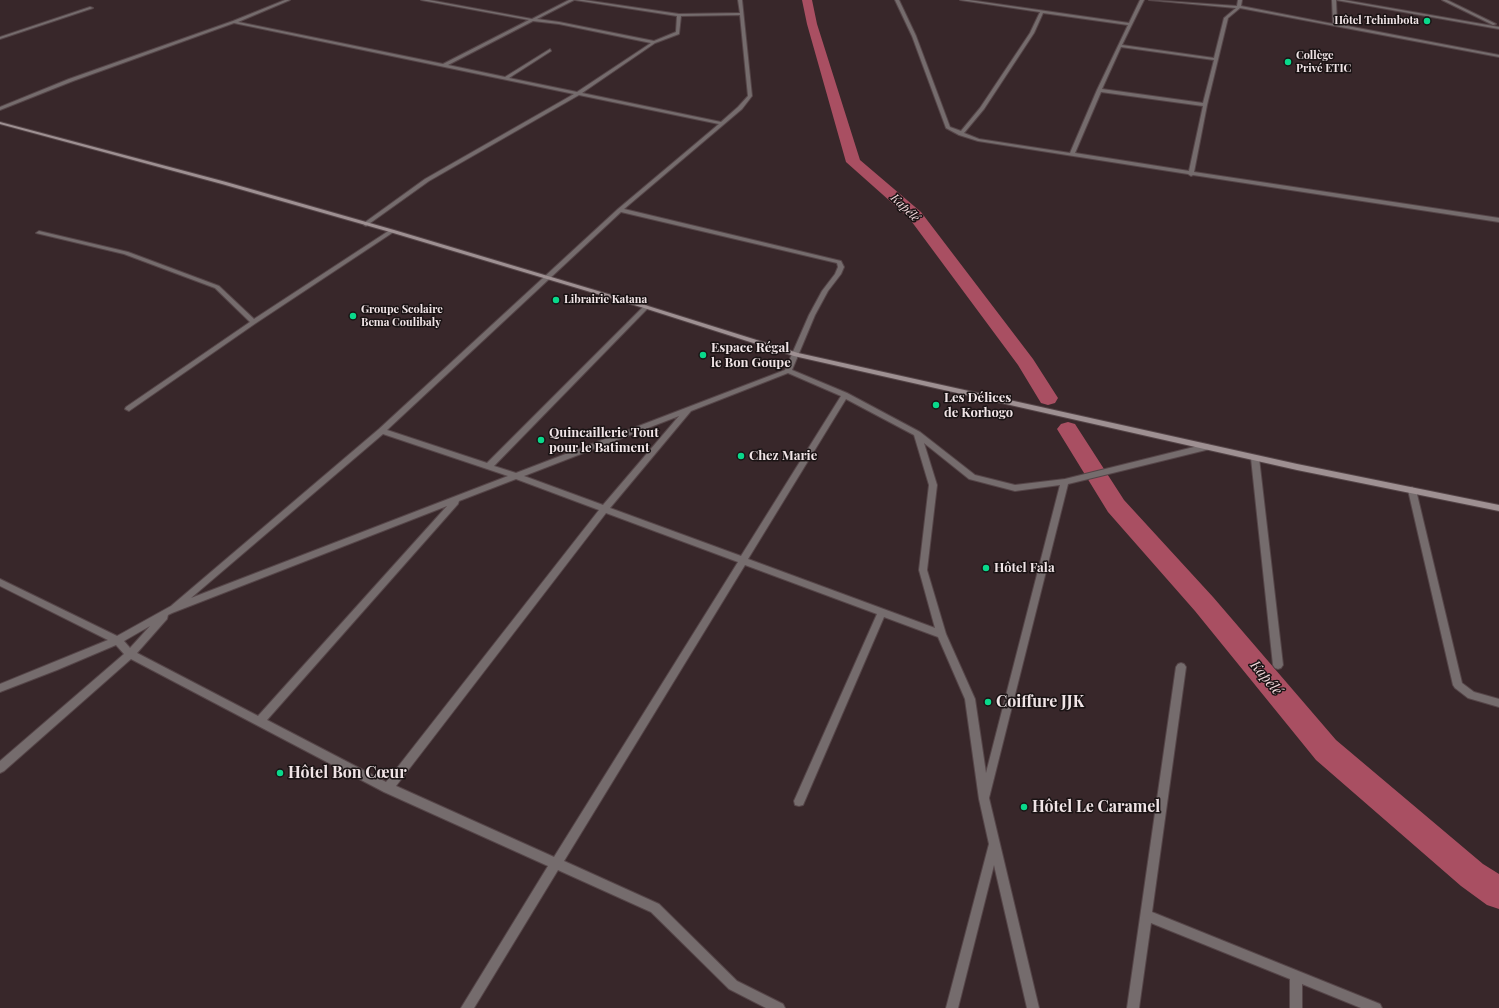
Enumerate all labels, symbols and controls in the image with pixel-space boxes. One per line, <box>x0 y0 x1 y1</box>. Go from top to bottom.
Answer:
place label: Hôtel Tchimbota <box>1334 14 1419 28</box>
marker: Hôtel Tchimbota <box>1422 16 1432 26</box>
place label: Collège Privé ETIC <box>1296 49 1351 75</box>
marker: Collège Privé ETIC <box>1283 57 1293 67</box>
water label: Kapélé <box>888 191 922 225</box>
place label: Librairie Katana <box>564 293 647 307</box>
marker: Librairie Katana <box>551 295 561 305</box>
place label: Groupe Scolaire Bema Coulibaly <box>361 303 443 329</box>
marker: Groupe Scolaire Bema Coulibaly <box>348 311 358 321</box>
place label: Espace Régal le Bon Goupe <box>711 340 791 371</box>
marker: Espace Régal le Bon Goupe <box>698 350 708 360</box>
place label: Les Délices de Korhogo <box>944 390 1013 421</box>
marker: Les Délices de Korhogo <box>931 400 941 410</box>
place label: Quincaillerie Tout pour le Batiment <box>549 425 659 456</box>
marker: Quincaillerie Tout pour le Batiment <box>536 435 546 445</box>
place label: Chez Marie <box>749 448 817 464</box>
marker: Chez Marie <box>736 451 746 461</box>
place label: Hôtel Fala <box>994 560 1055 576</box>
marker: Hôtel Fala <box>981 563 991 573</box>
water label: Kapélé <box>1247 657 1285 699</box>
place label: Coiffure JJK <box>996 692 1084 712</box>
marker: Coiffure JJK <box>983 697 993 707</box>
place label: Hôtel Bon Cœur <box>288 763 407 783</box>
marker: Hôtel Bon Cœur <box>275 768 285 778</box>
place label: Hôtel Le Caramel <box>1032 797 1160 817</box>
marker: Hôtel Le Caramel <box>1019 802 1029 812</box>

